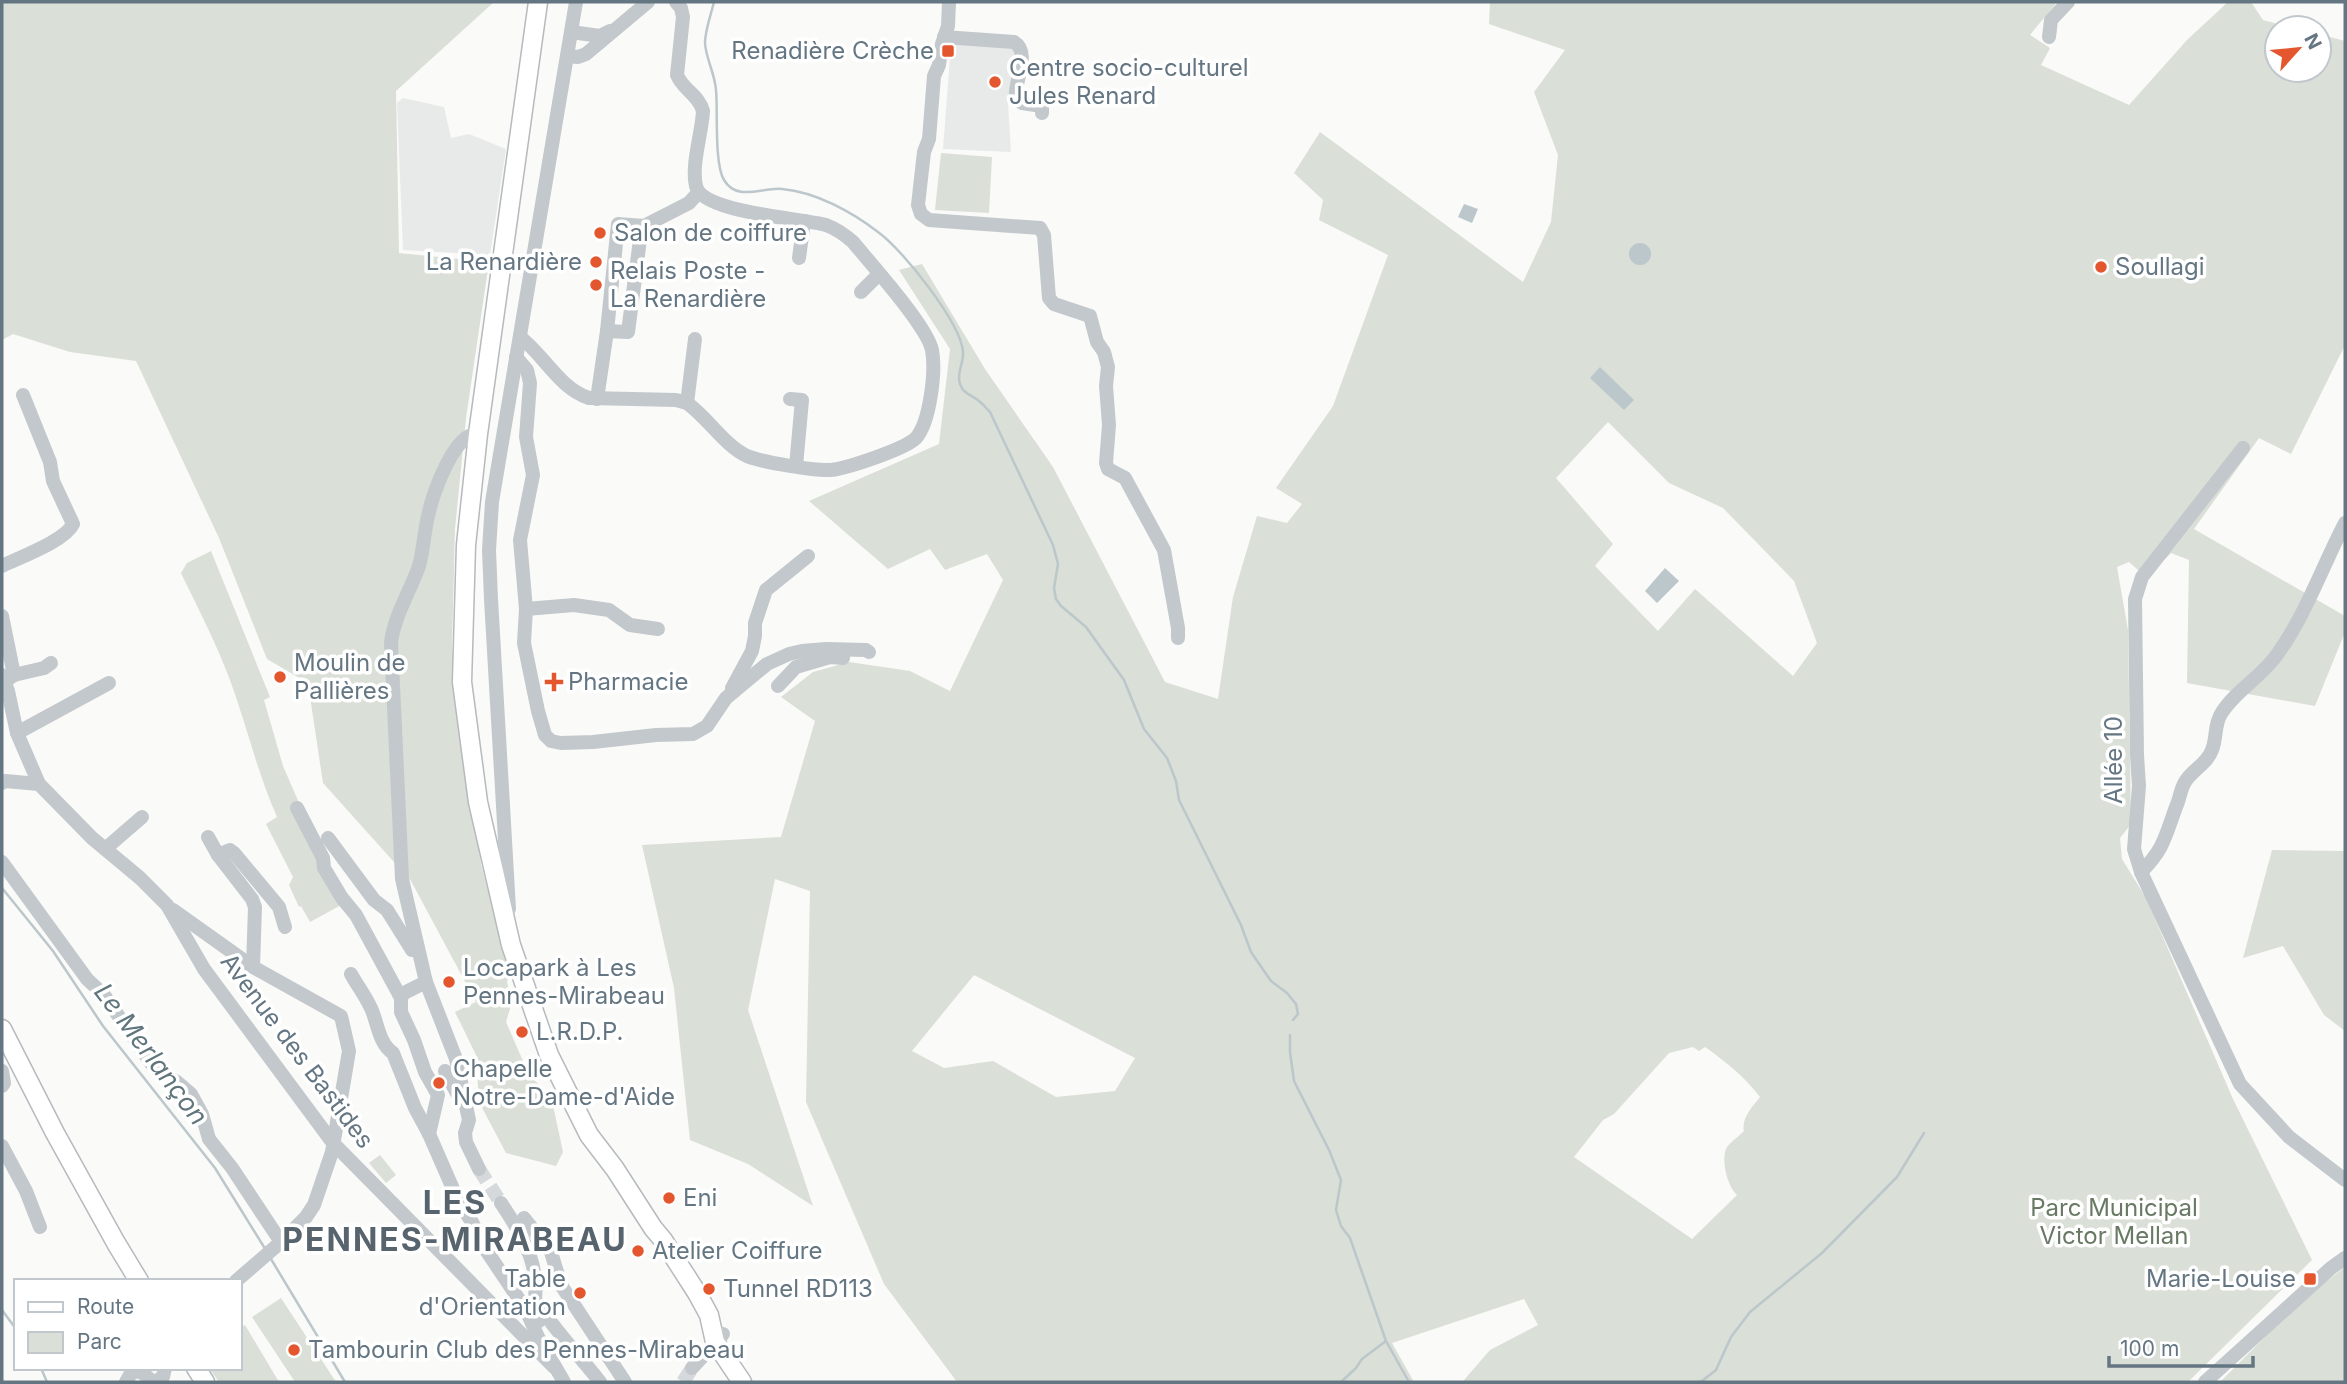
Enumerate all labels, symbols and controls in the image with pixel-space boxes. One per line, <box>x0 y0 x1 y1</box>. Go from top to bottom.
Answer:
north arrow <box>2263 14 2333 84</box>
text: N <box>2299 30 2326 53</box>
place label: Renadière Crèche <box>731 36 934 65</box>
marker: Renadière Crèche <box>940 43 956 59</box>
place label: Centre socio-culturel Jules Renard <box>1009 53 1249 110</box>
marker: Centre socio-culturel Jules Renard <box>987 74 1003 90</box>
place label: Salon de coiffure <box>614 218 807 247</box>
marker: Salon de coiffure <box>592 225 608 241</box>
place label: La Renardière <box>426 247 582 276</box>
place label: Soullagi <box>2115 252 2205 281</box>
marker: La Renardière <box>588 254 604 270</box>
place label: Relais Poste - La Renardière <box>610 256 766 313</box>
marker: Soullagi <box>2093 259 2109 275</box>
marker: Relais Poste - La Renardière <box>588 277 604 293</box>
place label: Moulin de Pallières <box>294 648 406 705</box>
place label: Pharmacie <box>568 667 688 696</box>
marker: Moulin de Pallières <box>272 669 288 685</box>
marker: Pharmacie <box>546 674 562 690</box>
street label: Allée 10 <box>2099 716 2128 804</box>
street label: Avenue des Bastides <box>215 948 380 1154</box>
place label: Locapark à Les Pennes-Mirabeau <box>463 953 665 1010</box>
marker: Locapark à Les Pennes-Mirabeau <box>441 974 457 990</box>
water label: Le Merlançon <box>88 977 215 1131</box>
place label: L.R.D.P. <box>536 1017 623 1046</box>
marker: L.R.D.P. <box>514 1024 530 1040</box>
place label: Chapelle Notre-Dame-d'Aide <box>453 1054 675 1111</box>
marker: Chapelle Notre-Dame-d'Aide <box>431 1075 447 1091</box>
district label: LES PENNES-MIRABEAU <box>282 1183 628 1259</box>
place label: Eni <box>683 1183 717 1212</box>
marker: Eni <box>661 1190 677 1206</box>
park label: Parc Municipal Victor Mellan <box>2030 1193 2198 1250</box>
place label: Atelier Coiffure <box>652 1236 822 1265</box>
marker: Atelier Coiffure <box>630 1243 646 1259</box>
place label: Table d'Orientation <box>419 1264 566 1321</box>
place label: Marie-Louise <box>2146 1264 2296 1293</box>
marker: Marie-Louise <box>2302 1271 2318 1287</box>
place label: Tunnel RD113 <box>723 1274 873 1303</box>
legend <box>14 1279 242 1370</box>
marker: Tunnel RD113 <box>701 1281 717 1297</box>
marker: Table d'Orientation <box>572 1285 588 1301</box>
text: Route <box>77 1294 134 1319</box>
scale bar <box>2109 1324 2252 1368</box>
text: Parc <box>77 1329 122 1354</box>
place label: Tambourin Club des Pennes-Mirabeau <box>308 1335 745 1364</box>
text: 100 m <box>2120 1336 2179 1361</box>
marker: Tambourin Club des Pennes-Mirabeau <box>286 1342 302 1358</box>

